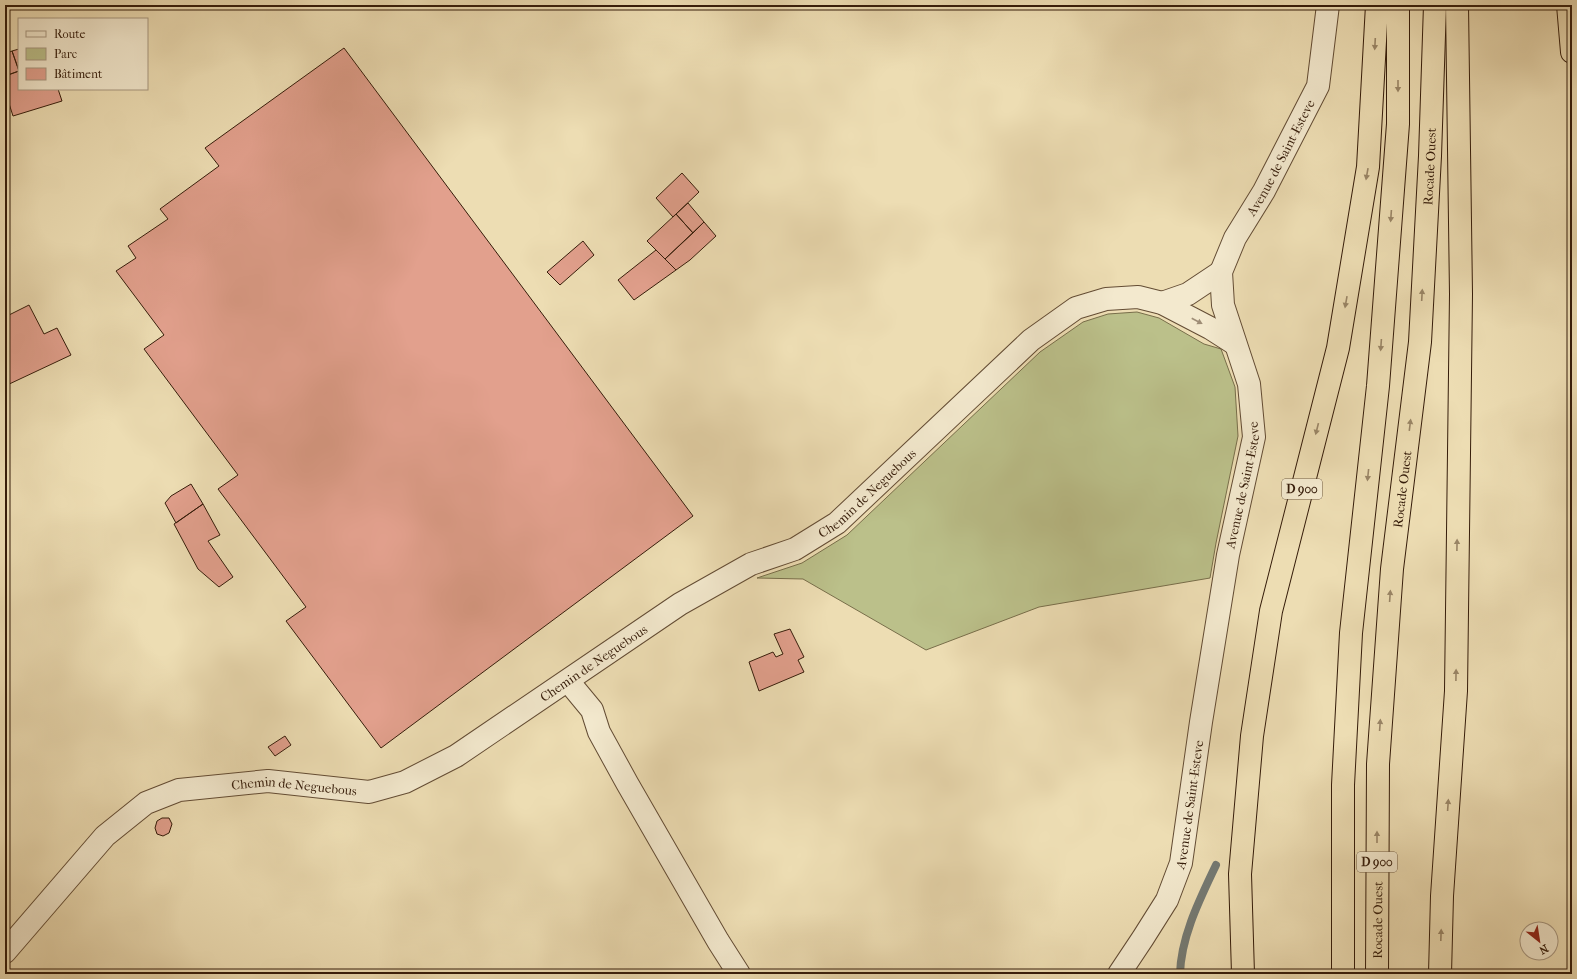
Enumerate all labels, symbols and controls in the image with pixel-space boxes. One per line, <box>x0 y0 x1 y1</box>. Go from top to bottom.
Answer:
legend <box>18 18 148 90</box>
text: Route <box>54 27 86 41</box>
one-way arrow <box>1372 38 1378 51</box>
text: Parc <box>54 47 77 61</box>
text: Bâtiment <box>54 67 103 81</box>
one-way arrow <box>1395 80 1401 93</box>
street label: Avenue de Saint-Esteve <box>1243 96 1318 219</box>
street label: Rocade Ouest <box>1420 127 1438 206</box>
one-way arrow <box>1364 168 1370 180</box>
one-way arrow <box>1388 210 1395 222</box>
one-way arrow <box>1419 289 1426 301</box>
one-way arrow <box>1343 296 1349 308</box>
one-way arrow <box>1191 318 1203 324</box>
one-way arrow <box>1378 339 1385 351</box>
one-way arrow <box>1407 419 1413 431</box>
street label: Avenue de Saint-Esteve <box>1222 420 1262 551</box>
one-way arrow <box>1314 422 1320 435</box>
street label: Chemin de Neguebous <box>815 445 919 540</box>
street label: Rocade Ouest <box>1390 449 1414 528</box>
one-way arrow <box>1365 469 1371 481</box>
road number: D 900 <box>1282 479 1322 499</box>
one-way arrow <box>1454 539 1461 551</box>
one-way arrow <box>1387 590 1394 602</box>
street label: Chemin de Neguebous <box>537 621 650 704</box>
one-way arrow <box>1453 668 1459 681</box>
one-way arrow <box>1377 719 1384 731</box>
street label: Avenue de Saint-Esteve <box>1172 739 1206 872</box>
street label: Chemin de Neguebous <box>231 773 358 798</box>
one-way arrow <box>1445 799 1452 811</box>
one-way arrow <box>1374 830 1380 843</box>
road number: D 900 <box>1357 852 1397 872</box>
street label: Rocade Ouest <box>1370 881 1385 959</box>
north arrow <box>1519 921 1559 961</box>
one-way arrow <box>1438 928 1444 941</box>
text: N <box>1536 942 1551 957</box>

